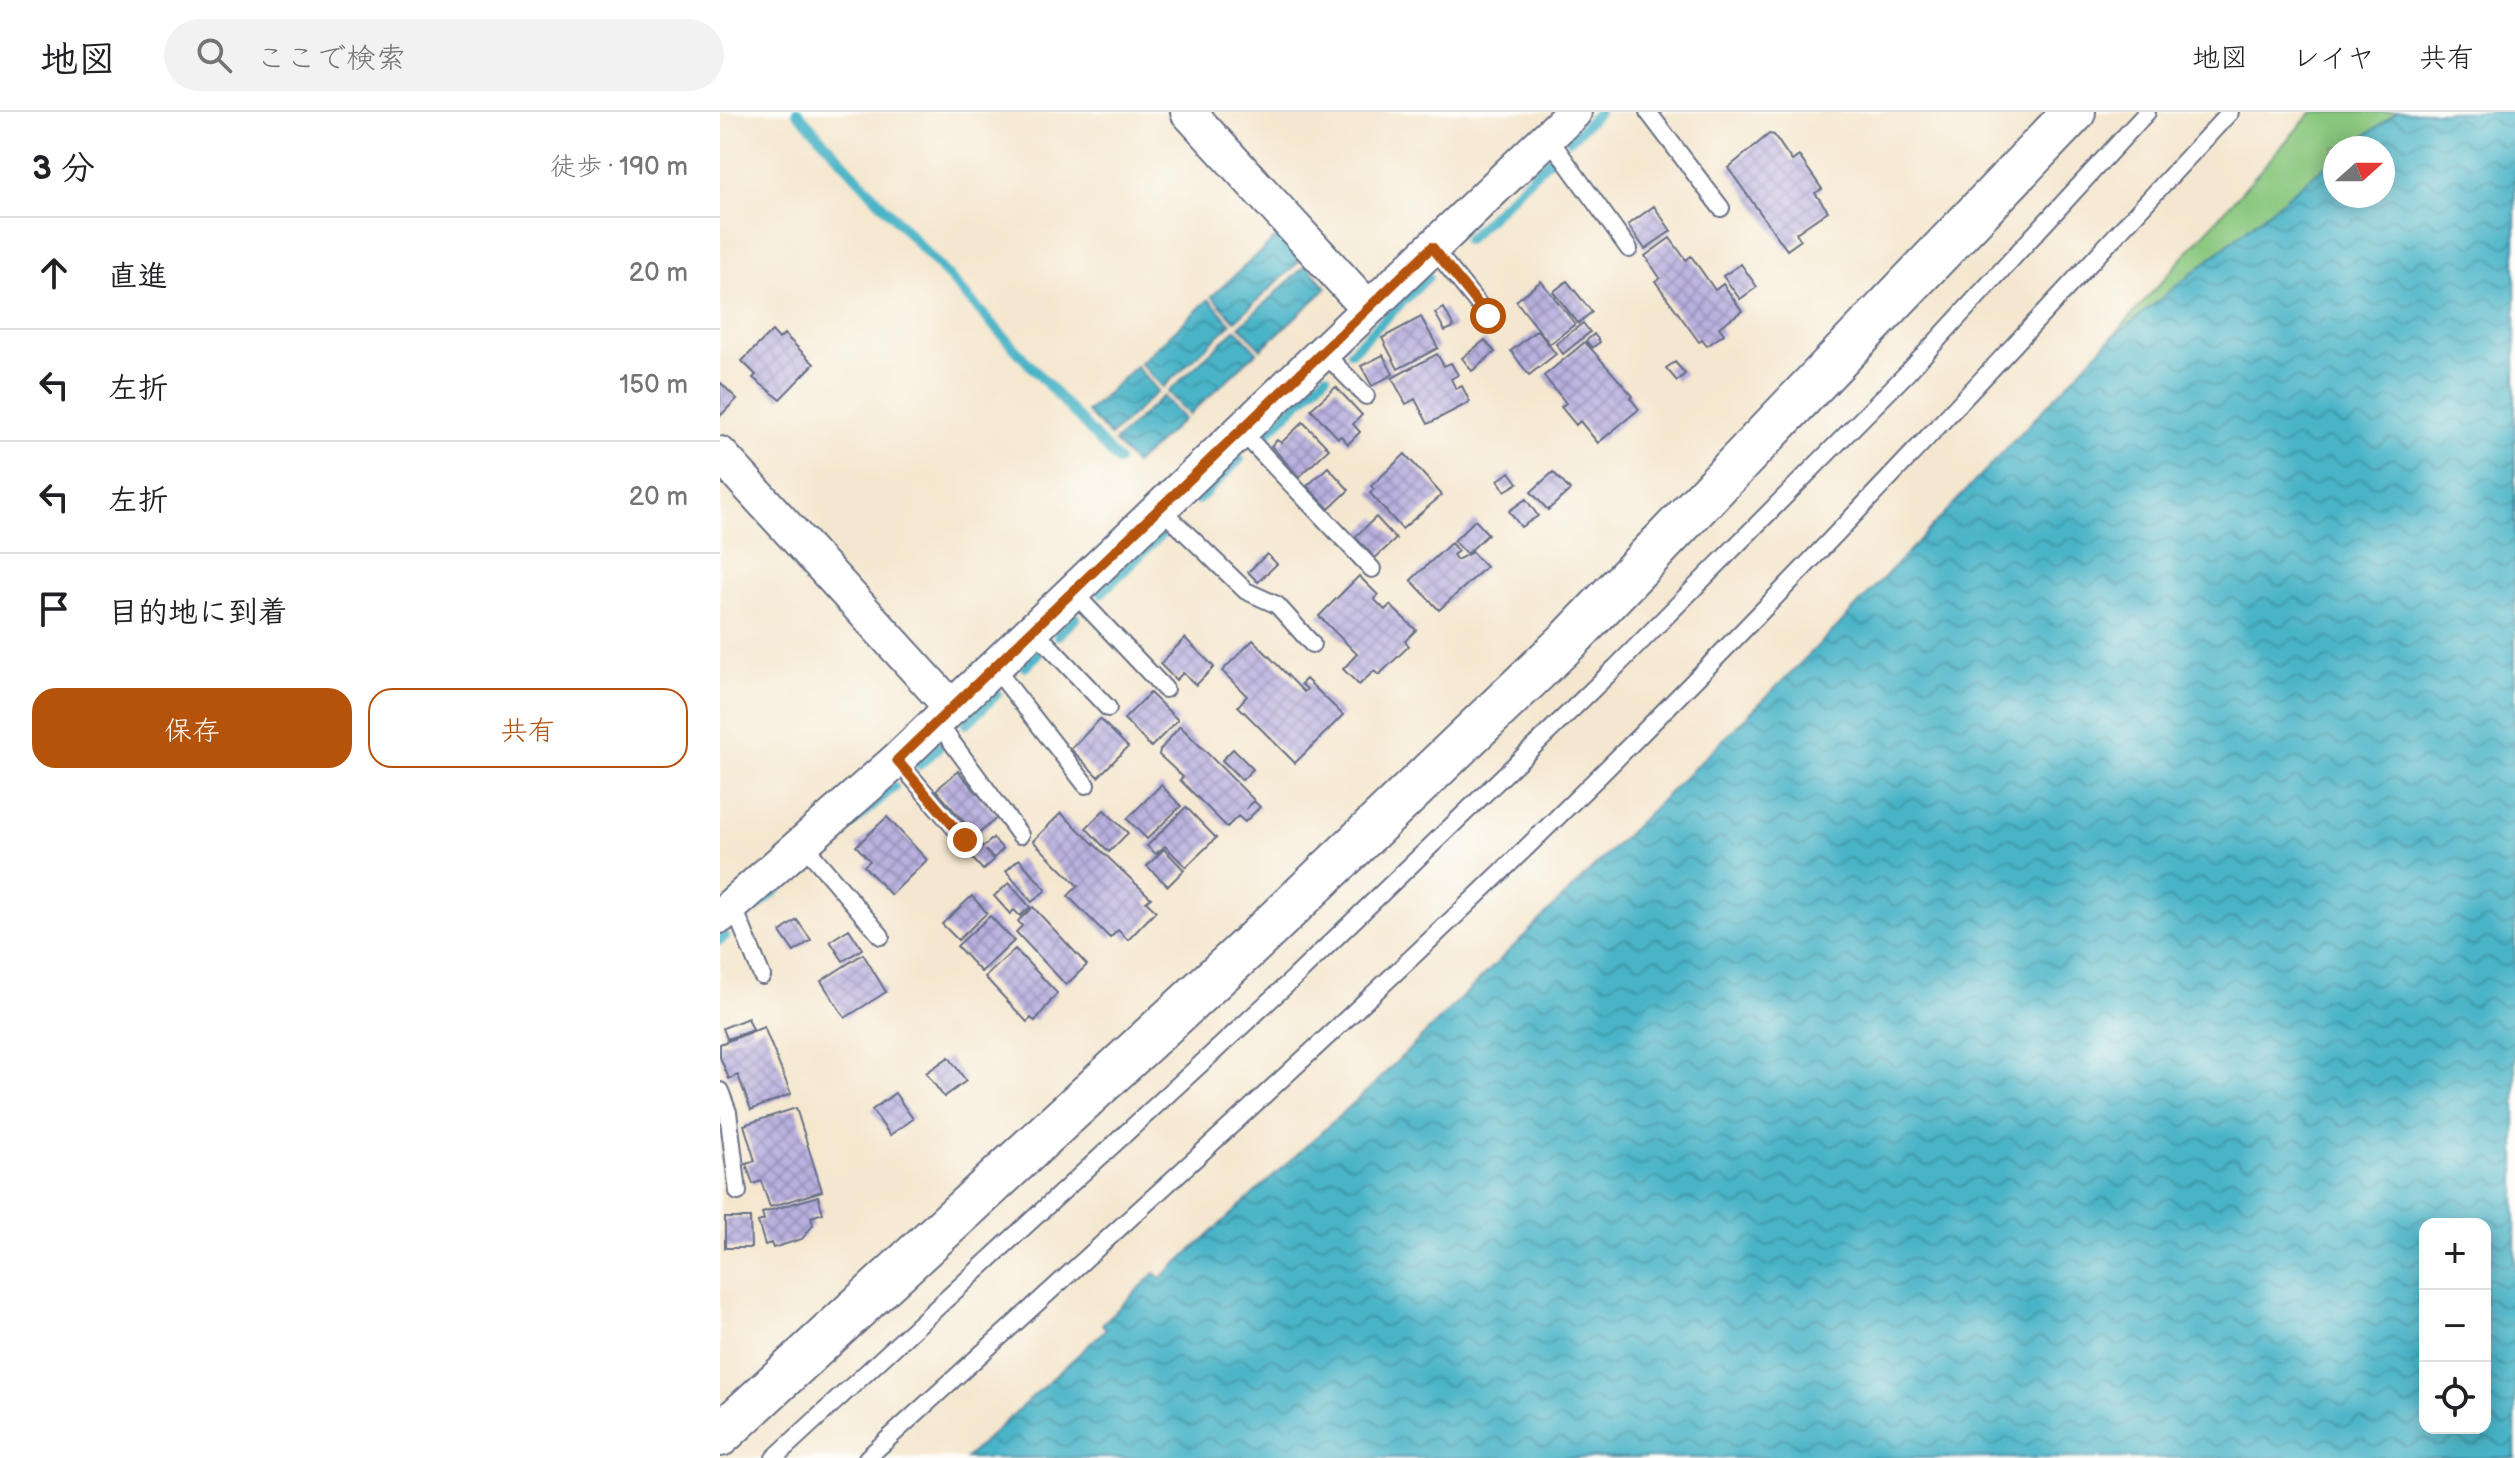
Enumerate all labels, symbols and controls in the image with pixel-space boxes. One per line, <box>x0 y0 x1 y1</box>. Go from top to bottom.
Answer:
search box <box>164 19 724 91</box>
icon: search <box>192 33 236 77</box>
text: 地図 <box>40 38 116 83</box>
text: ここで検索 <box>256 41 406 77</box>
text: 地図 <box>2192 42 2248 75</box>
text: レイヤ <box>2292 42 2375 75</box>
text: 共有 <box>2419 42 2475 75</box>
north arrow <box>2323 136 2395 208</box>
text: 3 分 <box>32 148 95 189</box>
text: 徒歩 · 190 m <box>550 152 688 183</box>
icon: ahead <box>32 251 76 295</box>
text: 20 m <box>629 258 688 289</box>
text: 直進 <box>108 259 168 295</box>
route start <box>1470 298 1506 334</box>
icon: left <box>32 363 76 407</box>
text: 150 m <box>619 370 688 401</box>
text: 左折 <box>108 371 168 407</box>
icon: left <box>32 475 76 519</box>
text: 20 m <box>629 482 688 513</box>
text: 左折 <box>108 483 168 519</box>
icon: arrive <box>32 587 76 631</box>
text: 目的地に到着 <box>108 595 288 631</box>
button: 保存 <box>32 688 352 768</box>
button: 共有 <box>368 688 688 768</box>
route end <box>947 822 983 858</box>
map controls <box>2419 1218 2491 1434</box>
button: + <box>2419 1218 2491 1290</box>
button: − <box>2419 1290 2491 1362</box>
button: locate <box>2419 1362 2491 1434</box>

